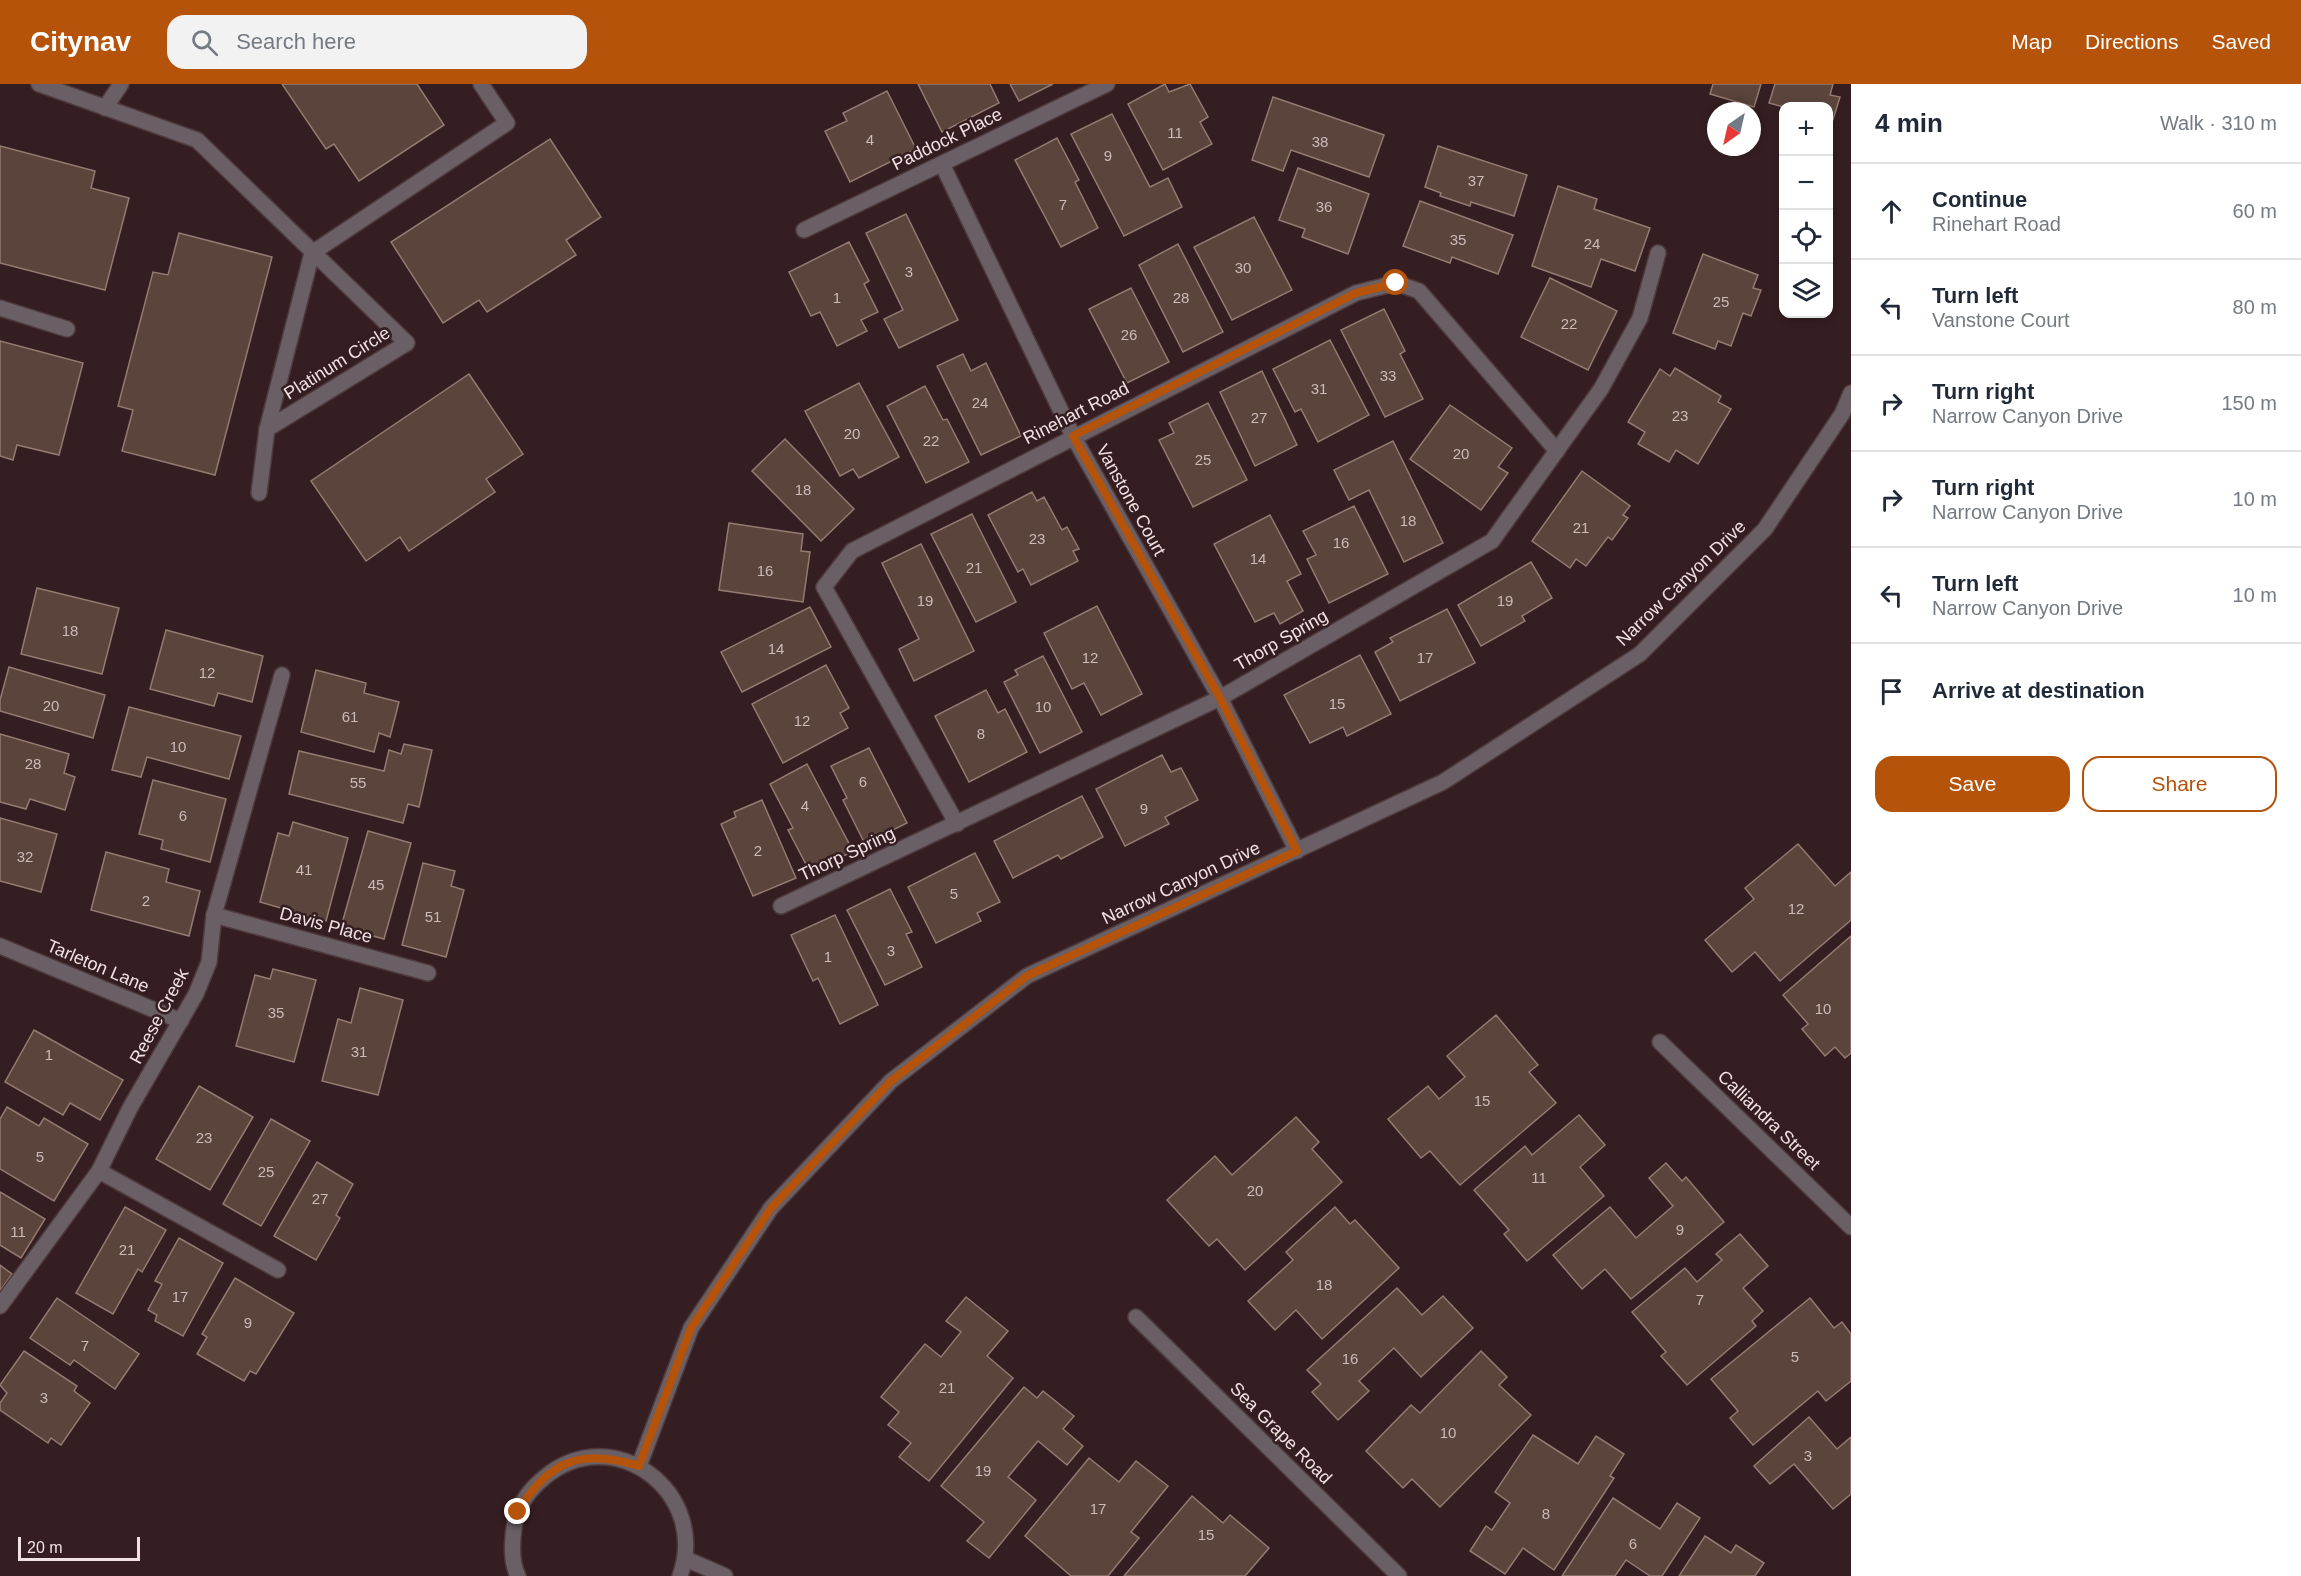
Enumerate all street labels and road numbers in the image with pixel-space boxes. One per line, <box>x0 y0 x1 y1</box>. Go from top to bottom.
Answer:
street label: Paddock Place <box>889 104 1005 174</box>
street label: Platinum Circle <box>280 322 394 404</box>
street label: Rinehart Road <box>1020 378 1132 448</box>
street label: Vanstone Court <box>1092 441 1170 559</box>
street label: Narrow Canyon Drive <box>1612 516 1750 650</box>
street label: Thorp Spring <box>1231 605 1331 675</box>
street label: Thorp Spring <box>796 823 898 885</box>
street label: Narrow Canyon Drive <box>1099 838 1263 928</box>
street label: Davis Place <box>278 903 374 947</box>
street label: Tarleton Lane <box>44 935 152 997</box>
street label: Reese Creek <box>126 964 193 1067</box>
street label: Calliandra Street <box>1714 1066 1824 1174</box>
street label: Sea Grape Road <box>1226 1378 1336 1488</box>

